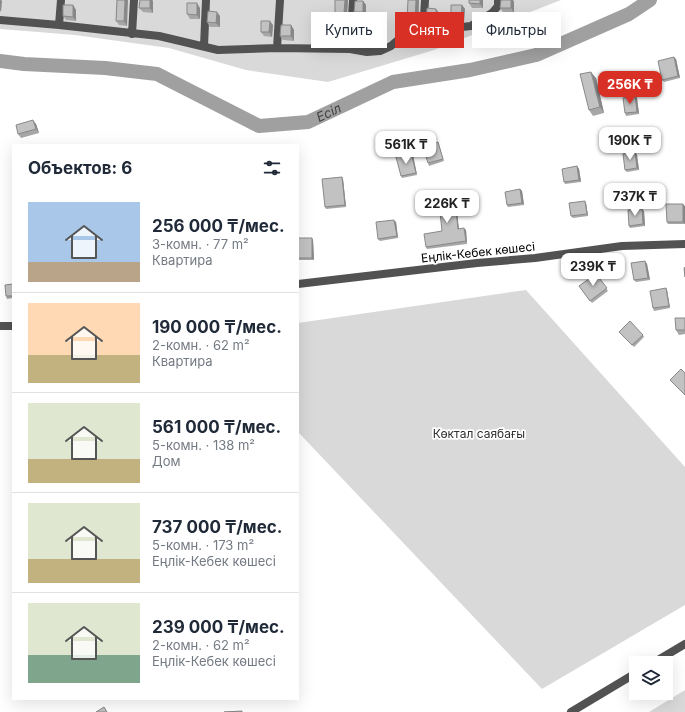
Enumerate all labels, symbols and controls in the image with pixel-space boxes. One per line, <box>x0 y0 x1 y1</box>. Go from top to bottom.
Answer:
chip: Купить <box>311 12 387 48</box>
chip: Снять <box>395 12 464 48</box>
chip: Фильтры <box>472 12 561 48</box>
pin: 256K ₸ <box>597 71 663 105</box>
text: 256K ₸ <box>607 76 653 92</box>
water label: Есіл <box>313 99 344 125</box>
pin: 190K ₸ <box>597 127 663 161</box>
pin: 561K ₸ <box>373 131 439 165</box>
text: 190K ₸ <box>608 132 652 148</box>
text: 561K ₸ <box>384 136 428 152</box>
icon: filters <box>261 157 283 179</box>
text: Объектов: 6 <box>28 158 132 178</box>
pin: 737K ₸ <box>602 183 668 217</box>
text: 737K ₸ <box>613 188 657 204</box>
pin: 226K ₸ <box>414 190 480 224</box>
text: 226K ₸ <box>424 195 470 211</box>
text: 256 000 ₸/мес. <box>152 216 285 236</box>
icon: home <box>60 218 108 266</box>
text: 3-комн. · 77 m² <box>152 236 249 252</box>
street label: Еңлік-Кебек көшесі <box>420 239 536 265</box>
text: Квартира <box>152 252 213 268</box>
pin: 239K ₸ <box>560 253 626 287</box>
text: 239K ₸ <box>570 258 616 274</box>
text: 190 000 ₸/мес. <box>152 317 282 337</box>
icon: home <box>60 319 108 367</box>
text: 2-комн. · 62 m² <box>152 337 250 353</box>
text: Квартира <box>152 353 213 369</box>
text: 561 000 ₸/мес. <box>152 417 281 437</box>
icon: home <box>60 419 108 467</box>
park label: Көктал саябағы <box>433 426 525 441</box>
text: 5-комн. · 138 m² <box>152 437 255 453</box>
text: Дом <box>152 453 180 469</box>
text: 737 000 ₸/мес. <box>152 517 282 537</box>
icon: home <box>60 519 108 567</box>
text: 5-комн. · 173 m² <box>152 537 254 553</box>
text: Еңлік-Кебек көшесі <box>152 553 276 569</box>
text: 239 000 ₸/мес. <box>152 617 285 637</box>
icon: home <box>60 619 108 667</box>
text: 2-комн. · 62 m² <box>152 637 250 653</box>
text: Еңлік-Кебек көшесі <box>152 653 276 669</box>
map controls <box>629 656 673 700</box>
button: layers <box>629 656 673 700</box>

